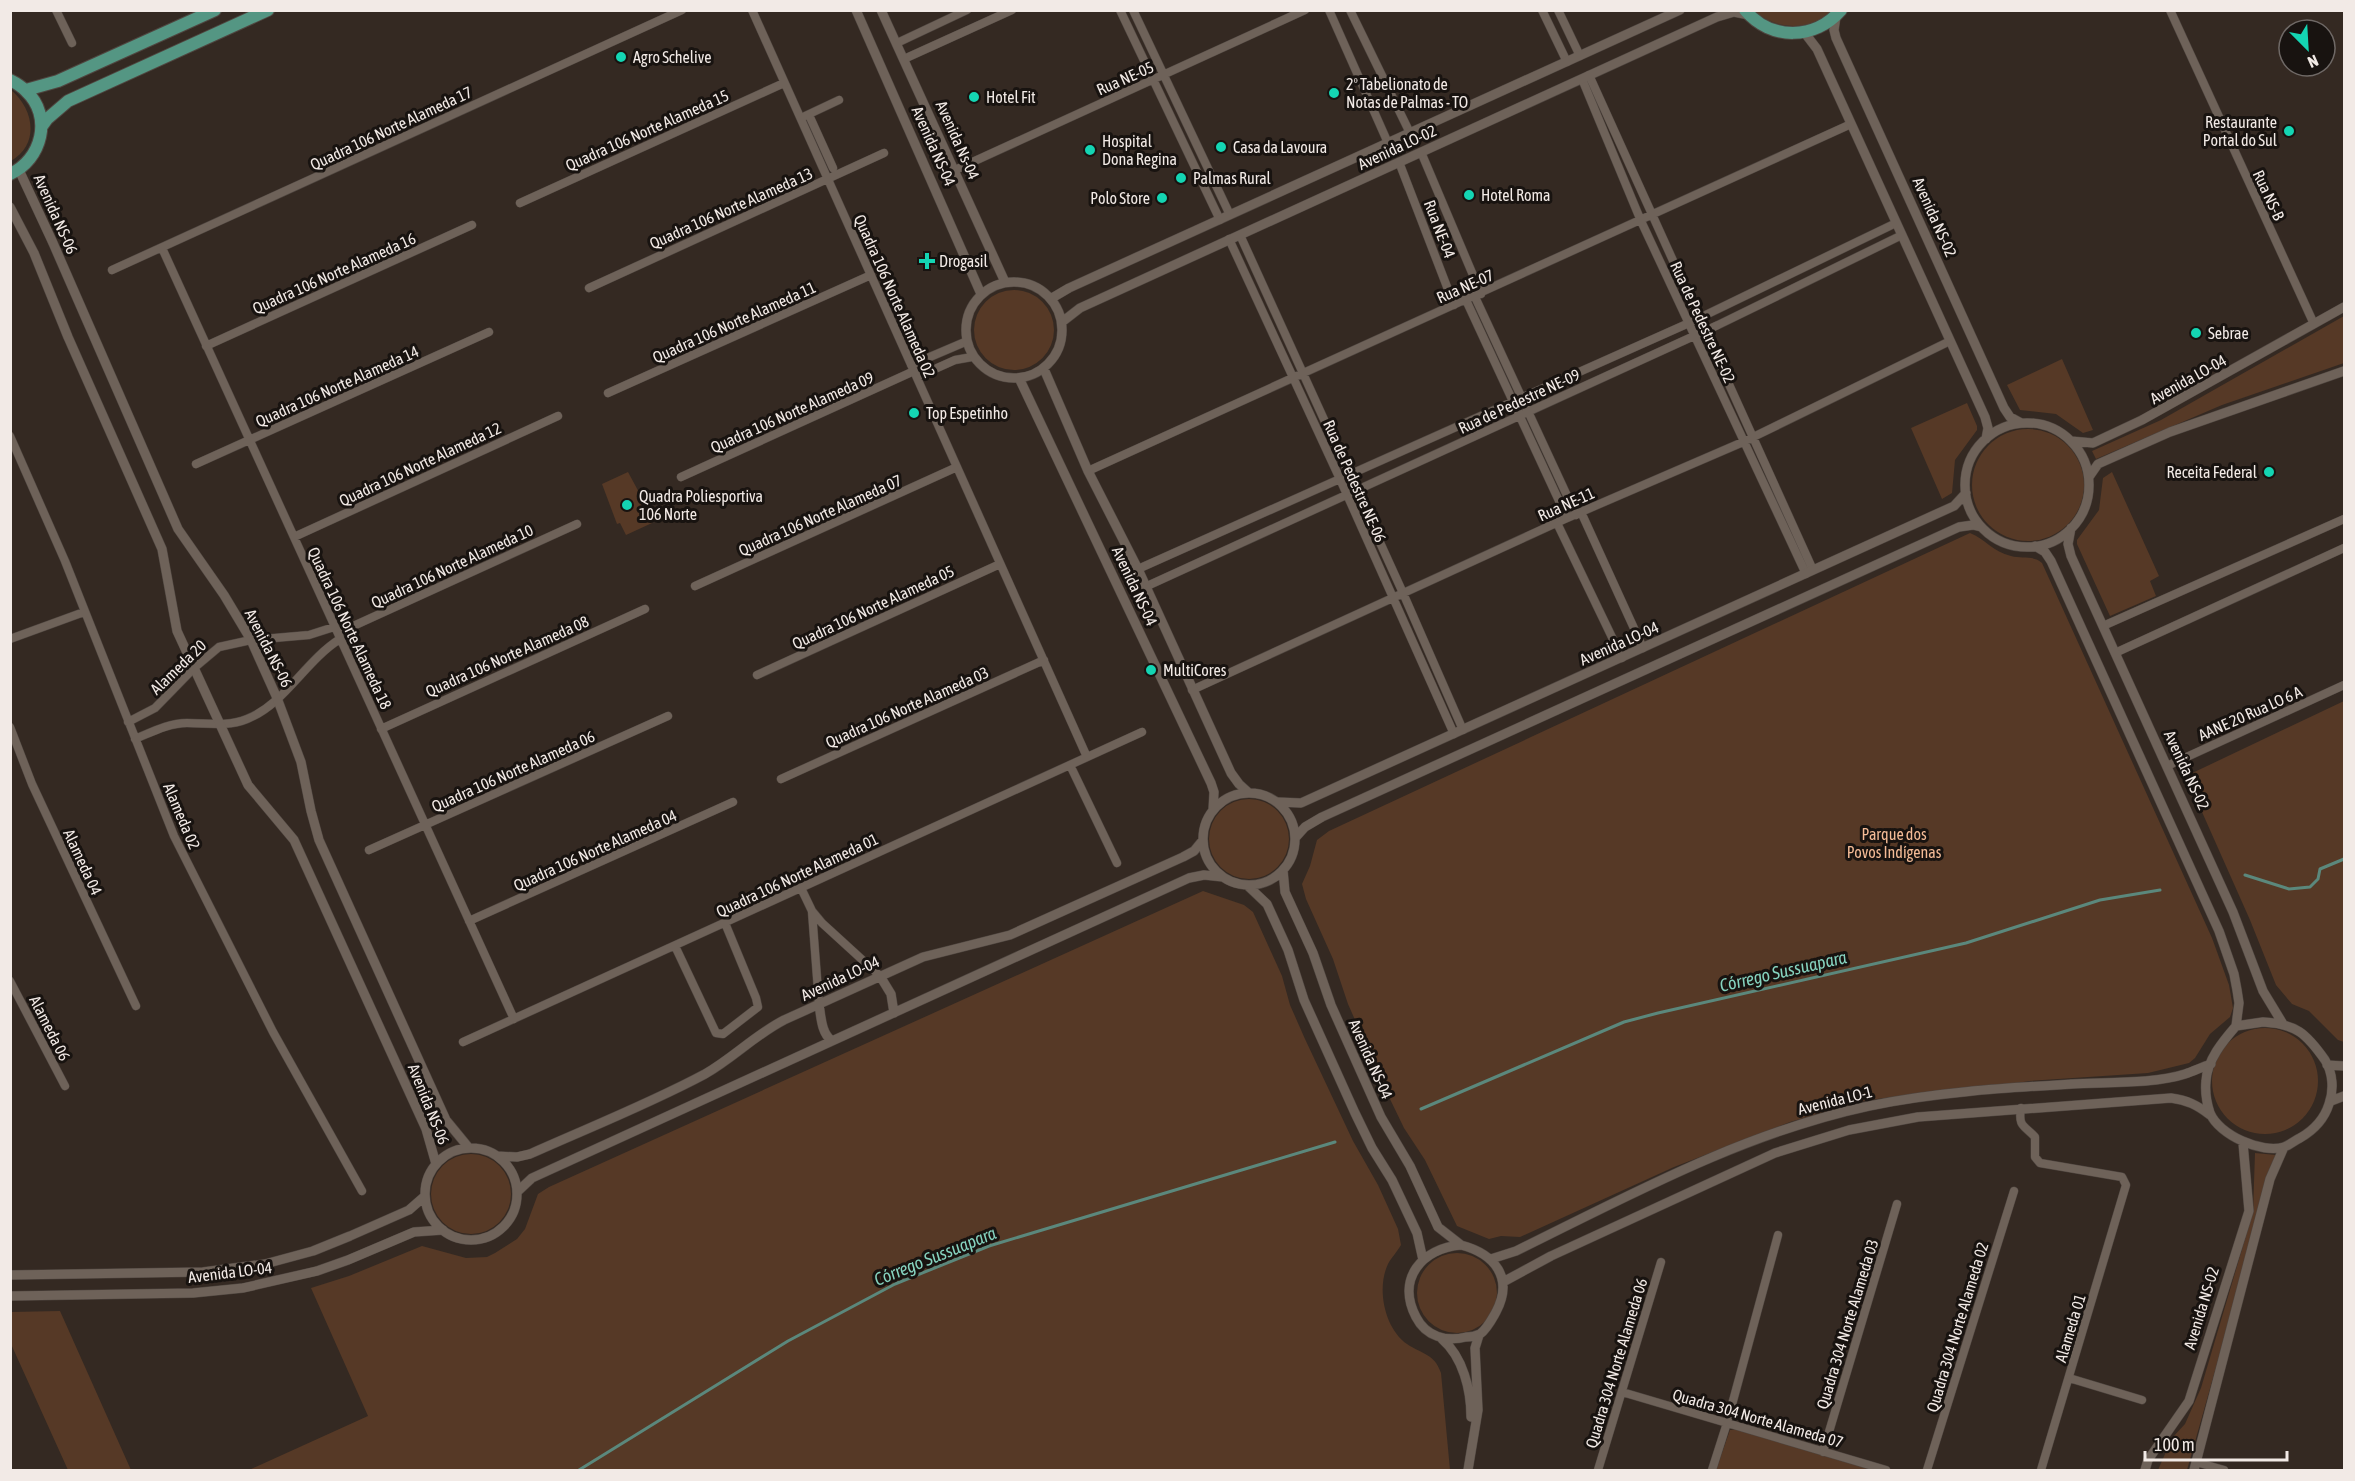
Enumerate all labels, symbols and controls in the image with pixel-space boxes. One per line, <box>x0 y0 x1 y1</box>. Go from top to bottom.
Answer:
north arrow <box>2277 18 2337 78</box>
place label: Agro Schelive <box>633 48 711 67</box>
marker: Agro Schelive <box>614 50 628 64</box>
text: N <box>2305 52 2321 72</box>
street label: Rua NE-05 <box>1094 57 1156 99</box>
place label: 2º Tabelionato de Notas de Palmas - TO <box>1346 75 1468 111</box>
street label: Quadra 106 Norte Alameda 17 <box>307 82 475 174</box>
street label: Quadra 106 Norte Alameda 15 <box>563 86 731 174</box>
marker: 2º Tabelionato de Notas de Palmas - TO <box>1327 86 1341 100</box>
place label: Hotel Fit <box>986 88 1036 106</box>
marker: Hotel Fit <box>967 90 981 104</box>
street label: Avenida Ns-04 <box>933 98 983 182</box>
street label: Avenida NS-04 <box>908 103 960 189</box>
place label: Restaurante Portal do Sul <box>2203 113 2278 149</box>
street label: Avenida LO-02 <box>1355 121 1439 173</box>
marker: Restaurante Portal do Sul <box>2282 124 2296 138</box>
place label: Hospital Dona Regina <box>1102 132 1177 169</box>
place label: Casa da Lavoura <box>1233 138 1327 156</box>
marker: Casa da Lavoura <box>1214 140 1228 154</box>
marker: Hospital Dona Regina <box>1083 143 1097 157</box>
street label: Quadra 106 Norte Alameda 13 <box>647 164 815 252</box>
street label: Rua NS-B <box>2250 167 2289 223</box>
place label: Palmas Rural <box>1193 169 1272 187</box>
street label: Avenida NS-06 <box>30 171 82 257</box>
marker: Palmas Rural <box>1174 171 1188 185</box>
street label: Avenida NS-02 <box>1909 174 1961 260</box>
place label: Hotel Roma <box>1481 186 1550 204</box>
marker: Hotel Roma <box>1462 188 1476 202</box>
place label: Polo Store <box>1090 189 1150 207</box>
marker: Polo Store <box>1155 191 1169 205</box>
street label: Rua NE-04 <box>1421 197 1459 261</box>
street label: Quadra 106 Norte Alameda 02 <box>851 212 939 380</box>
street label: Quadra 106 Norte Alameda 16 <box>250 229 418 317</box>
place label: Drogasil <box>939 252 989 271</box>
marker: Drogasil <box>920 254 934 268</box>
street label: Rua de Pedestre NE-02 <box>1667 258 1739 386</box>
street label: Rua NE-07 <box>1434 265 1496 307</box>
street label: Quadra 106 Norte Alameda 11 <box>650 278 818 366</box>
place label: Sebrae <box>2208 324 2249 342</box>
marker: Sebrae <box>2189 326 2203 340</box>
street label: Quadra 106 Norte Alameda 14 <box>253 342 421 430</box>
street label: Avenida LO-04 <box>2147 351 2229 407</box>
street label: Rua de Pedestre NE-09 <box>1455 365 1583 437</box>
street label: Quadra 106 Norte Alameda 09 <box>708 368 876 456</box>
place label: Top Espetinho <box>926 404 1008 423</box>
marker: Top Espetinho <box>907 406 921 420</box>
street label: Rua de Pedestre NE-06 <box>1320 417 1390 545</box>
street label: Quadra 106 Norte Alameda 12 <box>336 418 504 510</box>
place label: Receita Federal <box>2166 463 2258 481</box>
marker: Receita Federal <box>2262 465 2276 479</box>
street label: Quadra 106 Norte Alameda 07 <box>736 471 904 559</box>
street label: Rua NE-11 <box>1535 484 1597 524</box>
place label: Quadra Poliesportiva 106 Norte <box>639 487 763 523</box>
marker: Quadra Poliesportiva 106 Norte <box>620 498 634 512</box>
street label: Quadra 106 Norte Alameda 10 <box>368 520 536 612</box>
street label: Avenida NS-04 <box>1109 543 1161 629</box>
street label: Quadra 106 Norte Alameda 18 <box>304 544 396 712</box>
street label: Quadra 106 Norte Alameda 05 <box>789 561 957 653</box>
street label: Avenida NS-06 <box>242 606 296 690</box>
street label: Quadra 106 Norte Alameda 08 <box>423 612 591 700</box>
street label: Avenida LO-04 <box>1577 618 1661 668</box>
street label: Alameda 20 <box>146 636 210 698</box>
place label: MultiCores <box>1163 661 1227 679</box>
street label: Quadra 106 Norte Alameda 03 <box>823 663 991 751</box>
marker: MultiCores <box>1144 663 1158 677</box>
street label: AANE 20 Rua LO 6 A <box>2195 682 2305 744</box>
street label: Quadra 106 Norte Alameda 06 <box>429 727 597 815</box>
street label: Avenida NS-02 <box>2161 727 2213 813</box>
street label: Alameda 02 <box>160 780 204 852</box>
street label: Quadra 106 Norte Alameda 04 <box>511 806 679 894</box>
park label: Parque dos Povos Indígenas <box>1847 825 1942 862</box>
street label: Alameda 04 <box>60 826 106 898</box>
street label: Quadra 106 Norte Alameda 01 <box>713 829 881 921</box>
water label: Córrego Sussuapara <box>1718 946 1849 996</box>
street label: Avenida LO-04 <box>798 952 882 1004</box>
street label: Alameda 06 <box>26 993 74 1063</box>
street label: Avenida NS-04 <box>1345 1016 1397 1102</box>
street label: Avenida NS-06 <box>405 1061 453 1147</box>
street label: Avenida LO-1 <box>1796 1082 1874 1118</box>
water label: Córrego Sussuapara <box>871 1222 1000 1290</box>
street label: Quadra 304 Norte Alameda 03 <box>1813 1237 1881 1411</box>
street label: Quadra 304 Norte Alameda 02 <box>1923 1240 1991 1414</box>
street label: Avenida LO-04 <box>187 1258 273 1286</box>
street label: Avenida NS-02 <box>2180 1265 2222 1351</box>
street label: Quadra 304 Norte Alameda 06 <box>1582 1276 1650 1450</box>
street label: Alameda 01 <box>2051 1292 2089 1364</box>
street label: Quadra 304 Norte Alameda 07 <box>1671 1385 1845 1451</box>
scale bar <box>2145 1424 2288 1462</box>
text: 100 m <box>2154 1434 2195 1455</box>

